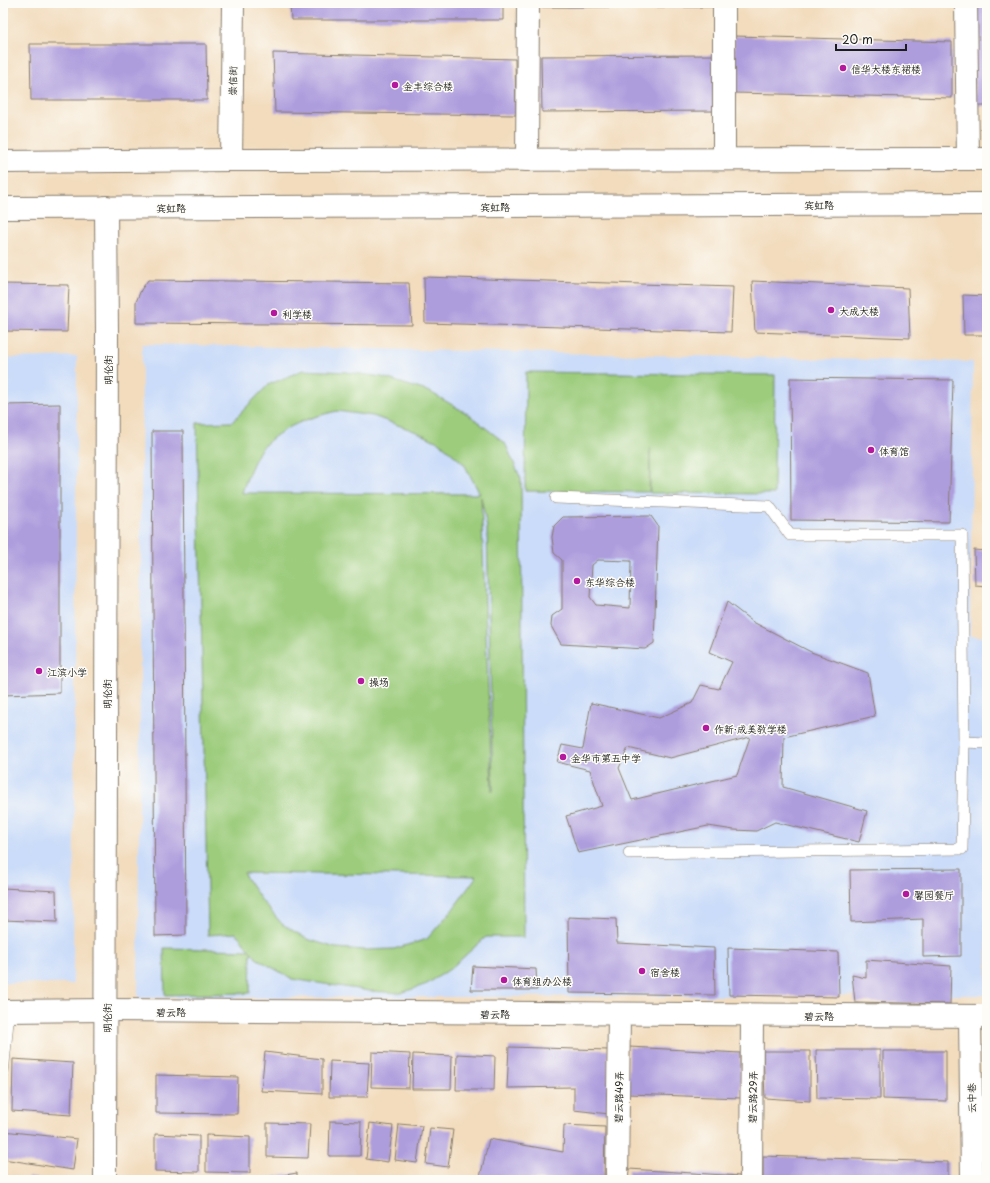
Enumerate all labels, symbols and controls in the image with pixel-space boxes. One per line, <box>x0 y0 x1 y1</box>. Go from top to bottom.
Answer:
scale bar <box>836 26 906 52</box>
text: 20 m <box>842 30 873 48</box>
place label: 信华大楼东裙楼 <box>851 61 921 76</box>
marker: 信华大楼东裙楼 <box>838 63 848 73</box>
street label: 崇信街 <box>224 66 240 96</box>
place label: 金丰综合楼 <box>403 78 453 93</box>
marker: 金丰综合楼 <box>390 80 400 90</box>
street label: 宾虹路 <box>804 197 834 212</box>
street label: 宾虹路 <box>480 199 510 214</box>
street label: 宾虹路 <box>156 200 186 215</box>
place label: 大成大楼 <box>839 303 879 318</box>
marker: 大成大楼 <box>826 305 836 315</box>
place label: 利学楼 <box>282 306 312 321</box>
marker: 利学楼 <box>269 308 279 318</box>
street label: 明伦街 <box>100 355 115 385</box>
place label: 体育馆 <box>879 443 909 458</box>
marker: 体育馆 <box>866 445 876 455</box>
place label: 东华综合楼 <box>585 574 635 589</box>
marker: 东华综合楼 <box>572 576 582 586</box>
place label: 江滨小学 <box>47 664 87 679</box>
marker: 江滨小学 <box>34 666 44 676</box>
place label: 操场 <box>369 674 389 689</box>
marker: 操场 <box>356 676 366 686</box>
street label: 明伦街 <box>99 679 114 709</box>
place label: 作新·成美教学楼 <box>714 721 787 736</box>
marker: 作新·成美教学楼 <box>701 723 711 733</box>
place label: 金华市第五中学 <box>571 750 641 765</box>
marker: 金华市第五中学 <box>558 752 568 762</box>
place label: 馨园餐厅 <box>914 887 954 902</box>
marker: 馨园餐厅 <box>901 889 911 899</box>
place label: 宿舍楼 <box>650 964 680 979</box>
marker: 宿舍楼 <box>637 966 647 976</box>
place label: 体育组办公楼 <box>512 973 572 988</box>
marker: 体育组办公楼 <box>499 975 509 985</box>
street label: 明伦街 <box>99 1003 114 1033</box>
street label: 碧云路 <box>156 1004 186 1019</box>
street label: 碧云路 <box>480 1006 510 1021</box>
street label: 碧云路 <box>804 1008 834 1023</box>
street label: 碧云路29弄 <box>744 1070 760 1124</box>
street label: 碧云路49弄 <box>610 1071 626 1123</box>
street label: 云中巷 <box>963 1082 979 1113</box>

